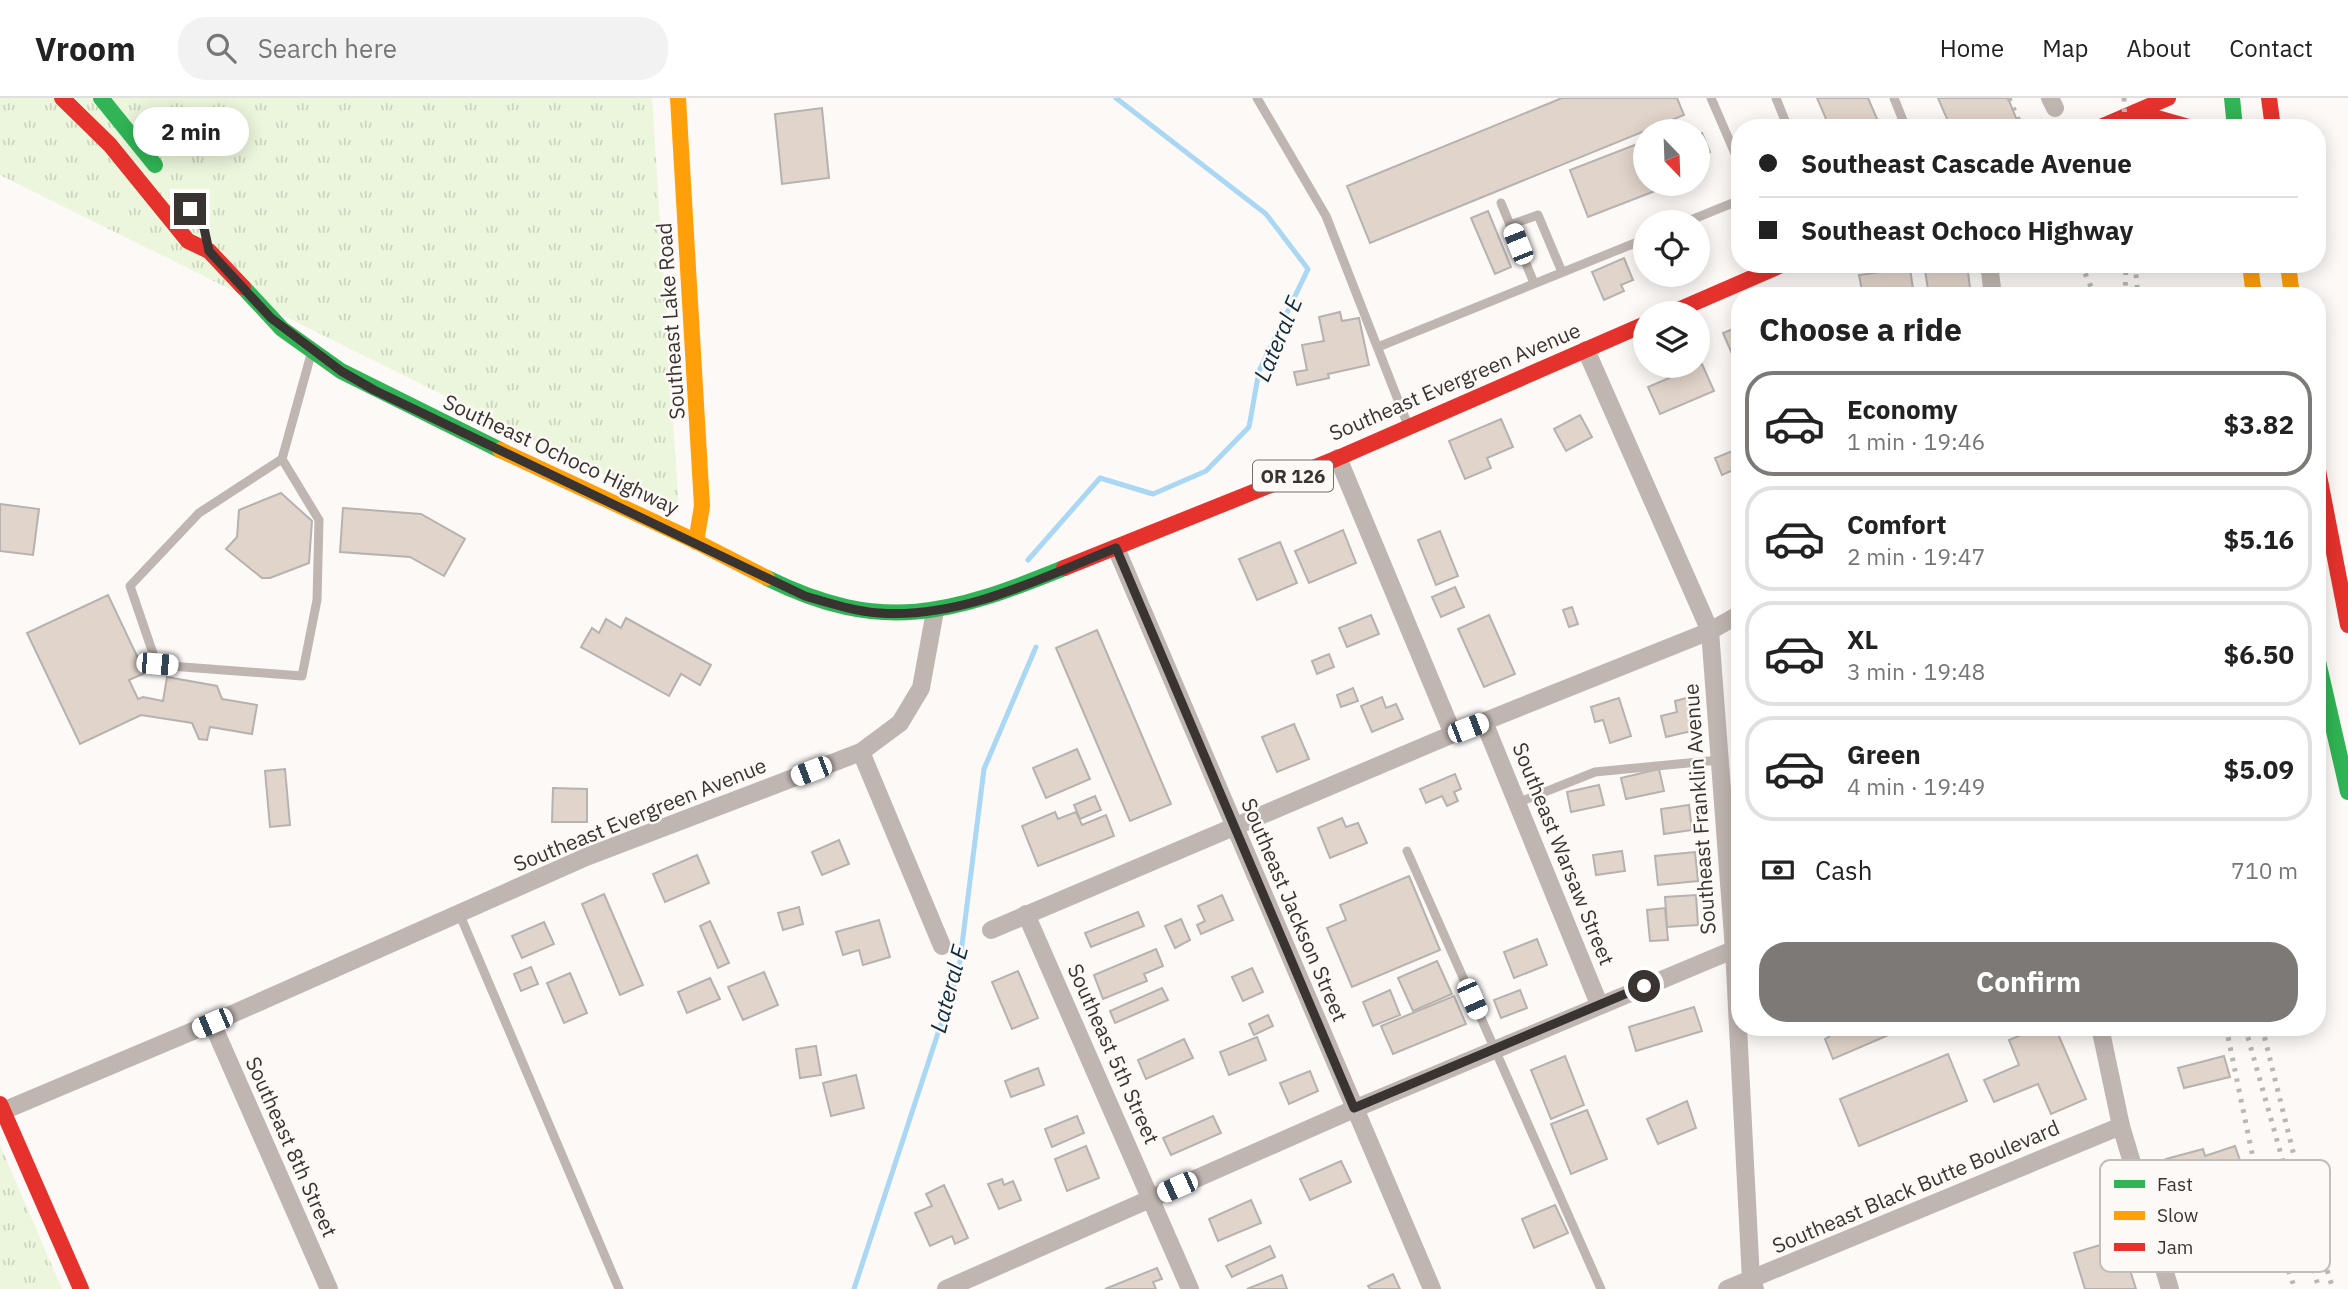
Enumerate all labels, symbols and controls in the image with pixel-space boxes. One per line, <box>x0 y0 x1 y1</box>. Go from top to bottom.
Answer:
search box <box>178 17 668 80</box>
text: Vroom <box>35 27 136 70</box>
icon: search <box>202 29 240 67</box>
text: Search here <box>258 31 397 65</box>
text: Home <box>1940 32 2004 64</box>
text: Map <box>2042 32 2088 64</box>
text: About <box>2126 32 2191 64</box>
text: Contact <box>2229 32 2313 64</box>
callout: 2 min <box>132 108 248 156</box>
text: 2 min <box>161 116 221 146</box>
north arrow <box>1633 119 1710 196</box>
map controls <box>1633 119 1710 378</box>
text: Southeast Cascade Avenue <box>1801 146 2132 180</box>
route end <box>174 193 206 225</box>
button: locate <box>1633 210 1710 287</box>
text: Southeast Ochoco Highway <box>1801 213 2133 247</box>
car <box>1501 221 1536 267</box>
street label: Southeast Lake Road <box>649 222 691 421</box>
water label: Lateral E <box>1246 291 1309 386</box>
button: layers <box>1633 301 1710 378</box>
text: Choose a ride <box>1759 308 1962 350</box>
street label: Southeast Evergreen Avenue <box>1325 315 1584 447</box>
street label: Southeast Ochoco Highway <box>439 387 684 521</box>
icon: car <box>1763 392 1826 455</box>
text: Economy <box>1847 392 1958 426</box>
text: $3.82 <box>2224 407 2294 441</box>
text: 1 min · 19:46 <box>1847 426 1985 456</box>
road number: OR 126 <box>1253 460 1333 492</box>
icon: car <box>1763 507 1826 570</box>
text: Comfort <box>1847 507 1946 541</box>
text: $5.16 <box>2224 522 2294 556</box>
text: 2 min · 19:47 <box>1847 541 1985 571</box>
icon: car <box>1763 622 1826 685</box>
text: XL <box>1847 622 1878 656</box>
text: $6.50 <box>2224 637 2294 671</box>
car <box>136 652 179 676</box>
text: 3 min · 19:48 <box>1847 656 1985 686</box>
street label: Southeast Franklin Avenue <box>1676 683 1722 935</box>
car <box>1445 711 1492 745</box>
icon: car <box>1763 737 1826 800</box>
text: Green <box>1847 737 1921 771</box>
street label: Southeast Warsaw Street <box>1506 738 1621 969</box>
street label: Southeast Evergreen Avenue <box>509 750 770 878</box>
text: $5.09 <box>2224 752 2294 786</box>
car <box>788 754 835 788</box>
text: 4 min · 19:49 <box>1847 771 1985 801</box>
street label: Southeast Jackson Street <box>1235 794 1355 1026</box>
icon: cash <box>1759 851 1797 889</box>
text: Cash <box>1815 853 1872 887</box>
text: 710 m <box>2231 855 2298 885</box>
water label: Lateral E <box>922 941 974 1036</box>
button: Confirm <box>1759 942 2298 1022</box>
street label: Southeast 5th Street <box>1062 959 1166 1148</box>
route start <box>1628 970 1660 1002</box>
car <box>1454 976 1491 1022</box>
car <box>189 1005 236 1041</box>
street label: Southeast 8th Street <box>240 1052 344 1241</box>
street label: Southeast Black Butte Boulevard <box>1768 1113 2064 1259</box>
legend <box>2100 1160 2330 1272</box>
car <box>1154 1169 1201 1205</box>
text: Fast <box>2157 1172 2193 1196</box>
text: Slow <box>2157 1203 2198 1227</box>
text: Jam <box>2157 1235 2193 1259</box>

